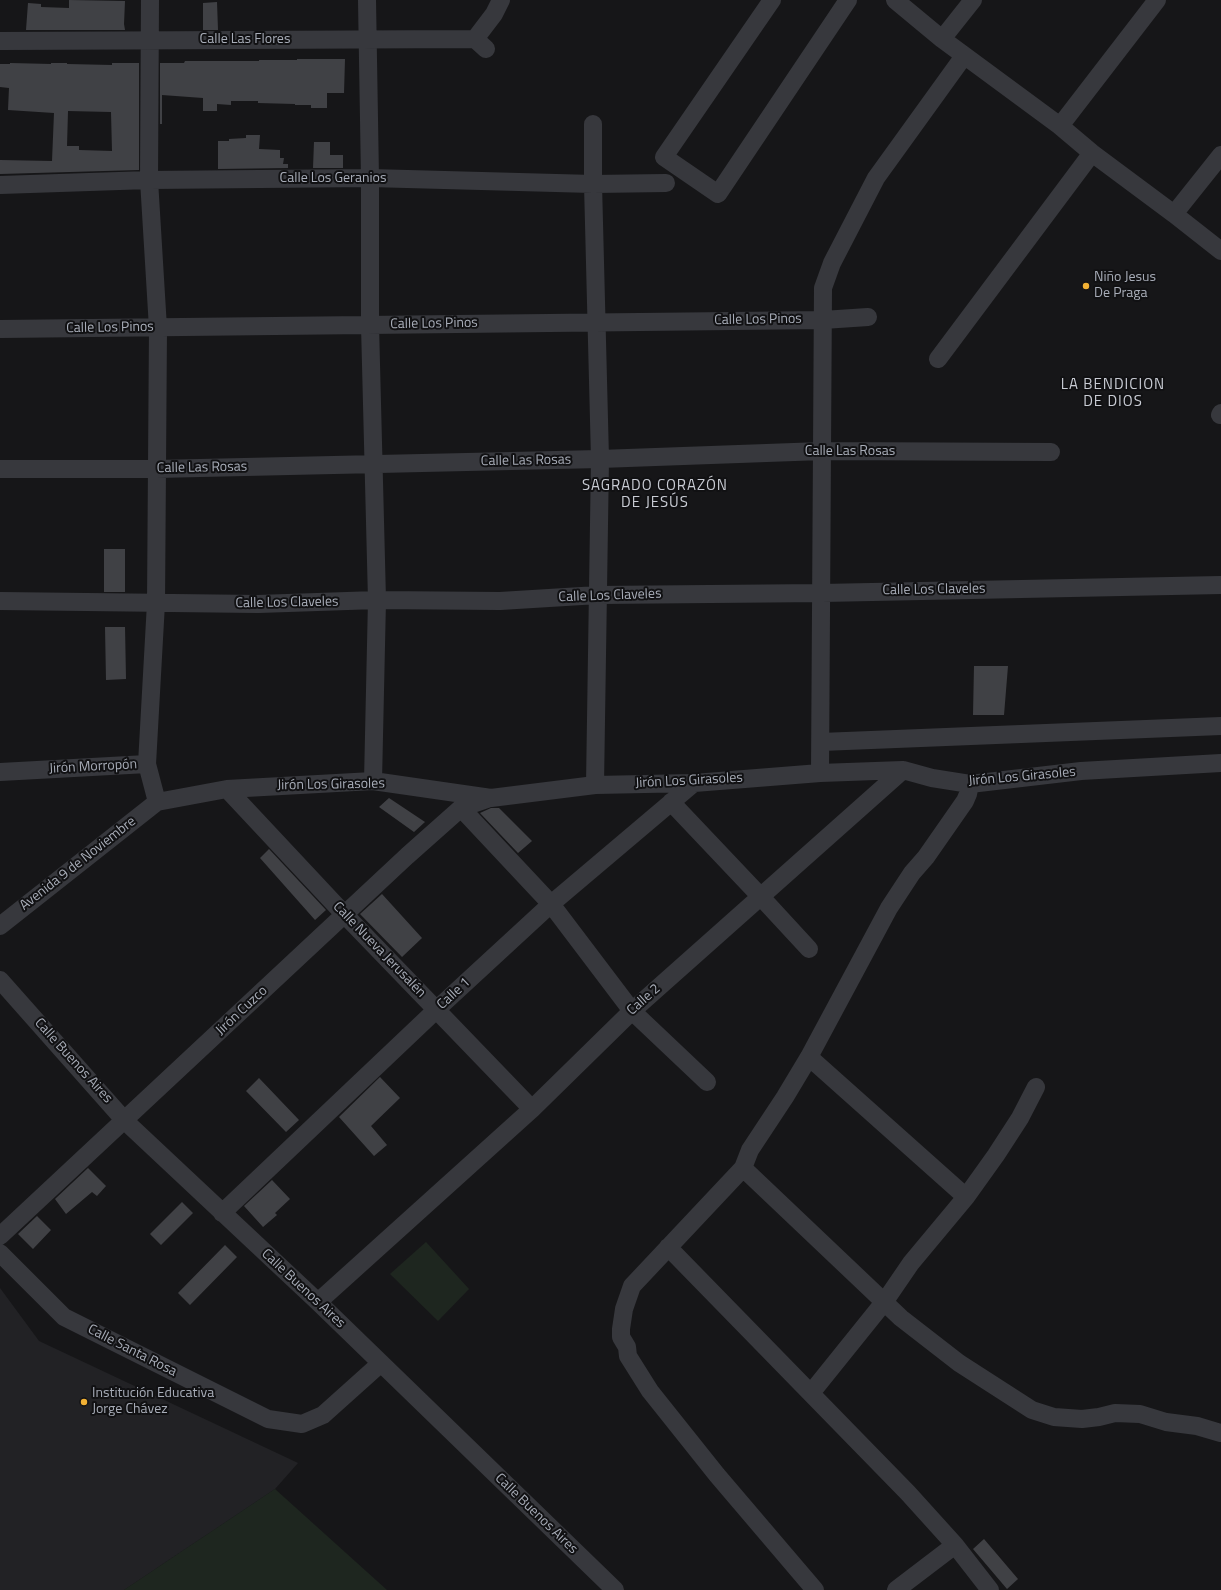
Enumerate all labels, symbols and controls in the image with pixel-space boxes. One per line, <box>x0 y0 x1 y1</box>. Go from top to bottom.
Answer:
street label: Calle Las Flores <box>200 32 290 48</box>
street label: Calle Los Geranios <box>280 171 386 187</box>
place label: Niño Jesus De Praga <box>1094 270 1156 302</box>
marker: Niño Jesus De Praga <box>1081 281 1091 291</box>
street label: Calle Los Pinos <box>714 311 802 329</box>
street label: Calle Los Pinos <box>390 315 478 333</box>
street label: Calle Los Pinos <box>66 319 154 337</box>
district label: LA BENDICION DE DIOS <box>1061 376 1165 411</box>
street label: Calle Las Rosas <box>805 444 895 460</box>
street label: Calle Las Rosas <box>481 452 571 470</box>
street label: Calle Las Rosas <box>157 459 247 477</box>
district label: SAGRADO CORAZÓN DE JESÚS <box>582 477 728 512</box>
street label: Calle Los Claveles <box>882 581 986 599</box>
street label: Calle Los Claveles <box>558 586 662 606</box>
street label: Calle Los Claveles <box>235 594 339 612</box>
street label: Jirón Morropón <box>49 756 137 778</box>
street label: Jirón Los Girasoles <box>968 764 1076 790</box>
street label: Jirón Los Girasoles <box>635 770 743 792</box>
street label: Jirón Los Girasoles <box>277 776 385 794</box>
street label: Avenida 9 de Noviembre <box>17 813 139 915</box>
street label: Calle Nueva Jerusalén <box>329 899 429 1001</box>
street label: Calle 1 <box>434 975 474 1013</box>
street label: Calle 2 <box>624 981 664 1019</box>
street label: Jirón Cuzco <box>213 983 271 1039</box>
street label: Calle Buenos Aires <box>30 1015 116 1107</box>
street label: Calle Buenos Aires <box>258 1246 348 1332</box>
street label: Calle Santa Rosa <box>85 1321 179 1381</box>
place label: Institución Educativa Jorge Chávez <box>92 1386 214 1418</box>
marker: Institución Educativa Jorge Chávez <box>79 1397 89 1407</box>
street label: Calle Buenos Aires <box>491 1470 581 1558</box>

